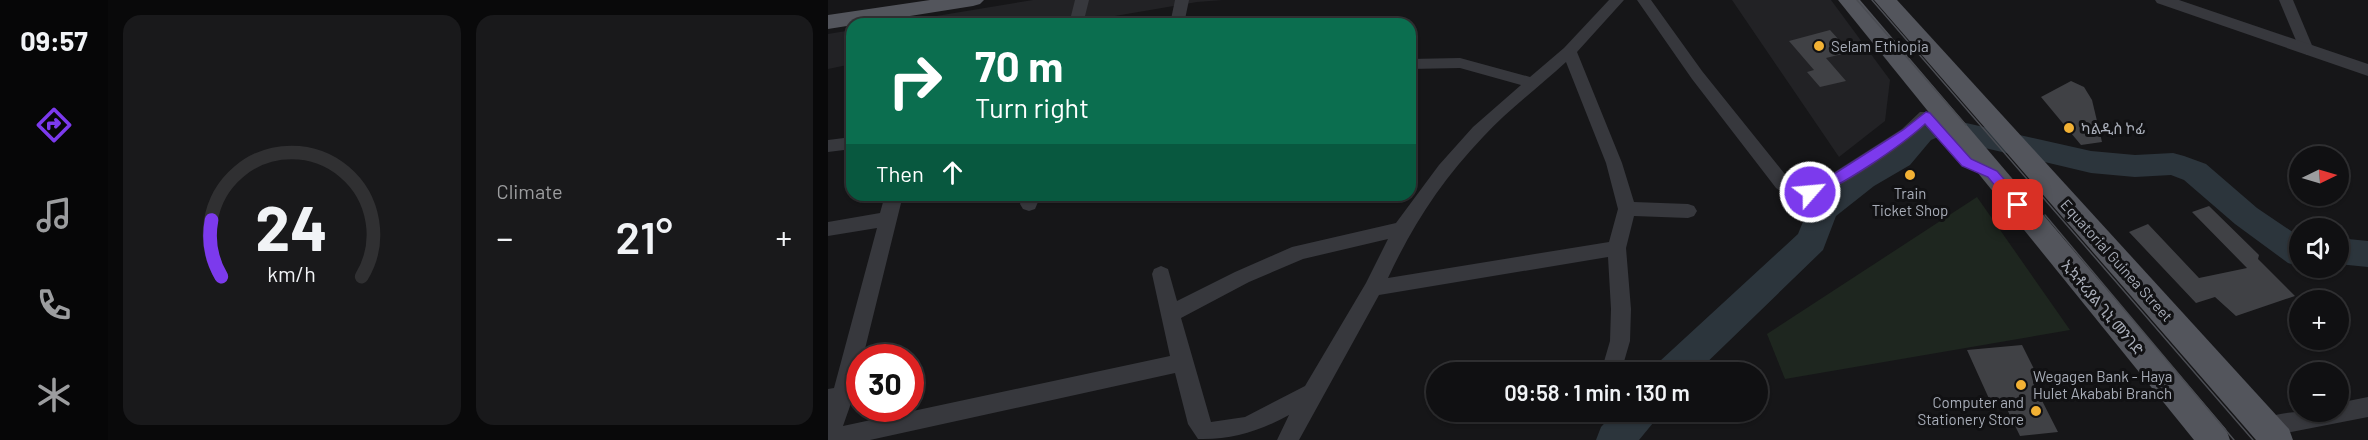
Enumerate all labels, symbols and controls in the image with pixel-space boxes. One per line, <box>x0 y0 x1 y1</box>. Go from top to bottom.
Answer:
text: 09:57 <box>20 24 88 56</box>
place label: Selam Ethiopia <box>1831 37 1929 55</box>
marker: Selam Ethiopia <box>1812 39 1826 53</box>
text: 70 m <box>975 40 1063 90</box>
icon: right <box>876 42 954 120</box>
text: Turn right <box>975 91 1089 123</box>
icon: directions <box>33 104 75 146</box>
place label: ካልዲስ ኮፊ <box>2081 119 2145 137</box>
marker: ካልዲስ ኮፊ <box>2062 121 2076 135</box>
north arrow <box>2289 146 2349 206</box>
map controls <box>2289 146 2349 422</box>
icon: ahead <box>936 156 969 189</box>
text: Then <box>876 160 924 186</box>
position arrow <box>1778 160 1842 224</box>
marker: Train Ticket Shop <box>1903 168 1917 182</box>
text: Climate <box>497 179 563 203</box>
pin <box>1992 179 2043 230</box>
place label: Train Ticket Shop <box>1872 184 1948 219</box>
icon: arrive <box>2001 188 2034 221</box>
text: 24 <box>255 189 328 263</box>
icon: music <box>33 194 75 236</box>
street label: Equatorial Guinea Street <box>2057 195 2177 325</box>
text: 21° <box>616 209 673 263</box>
text: − <box>497 217 513 257</box>
text: + <box>775 217 792 257</box>
button: sound <box>2289 218 2349 278</box>
street label: ኢኳቶሪያል ጊኒ መንገድ <box>2058 256 2148 358</box>
text: km/h <box>267 261 316 286</box>
icon: phone <box>33 284 75 326</box>
button: + <box>2289 290 2349 350</box>
speed limit sign: 30 <box>846 344 924 422</box>
button: − <box>2289 362 2349 422</box>
place label: Wegagen Bank - Haya Hulet Akababi Branch <box>2033 367 2173 402</box>
icon: climate <box>33 374 75 416</box>
marker: Wegagen Bank - Haya Hulet Akababi Branch <box>2014 378 2028 392</box>
text: 09:58 · 1 min · 130 m <box>1504 379 1690 405</box>
place label: Computer and Stationery Store <box>1917 393 2024 428</box>
marker: Computer and Stationery Store <box>2029 404 2043 418</box>

